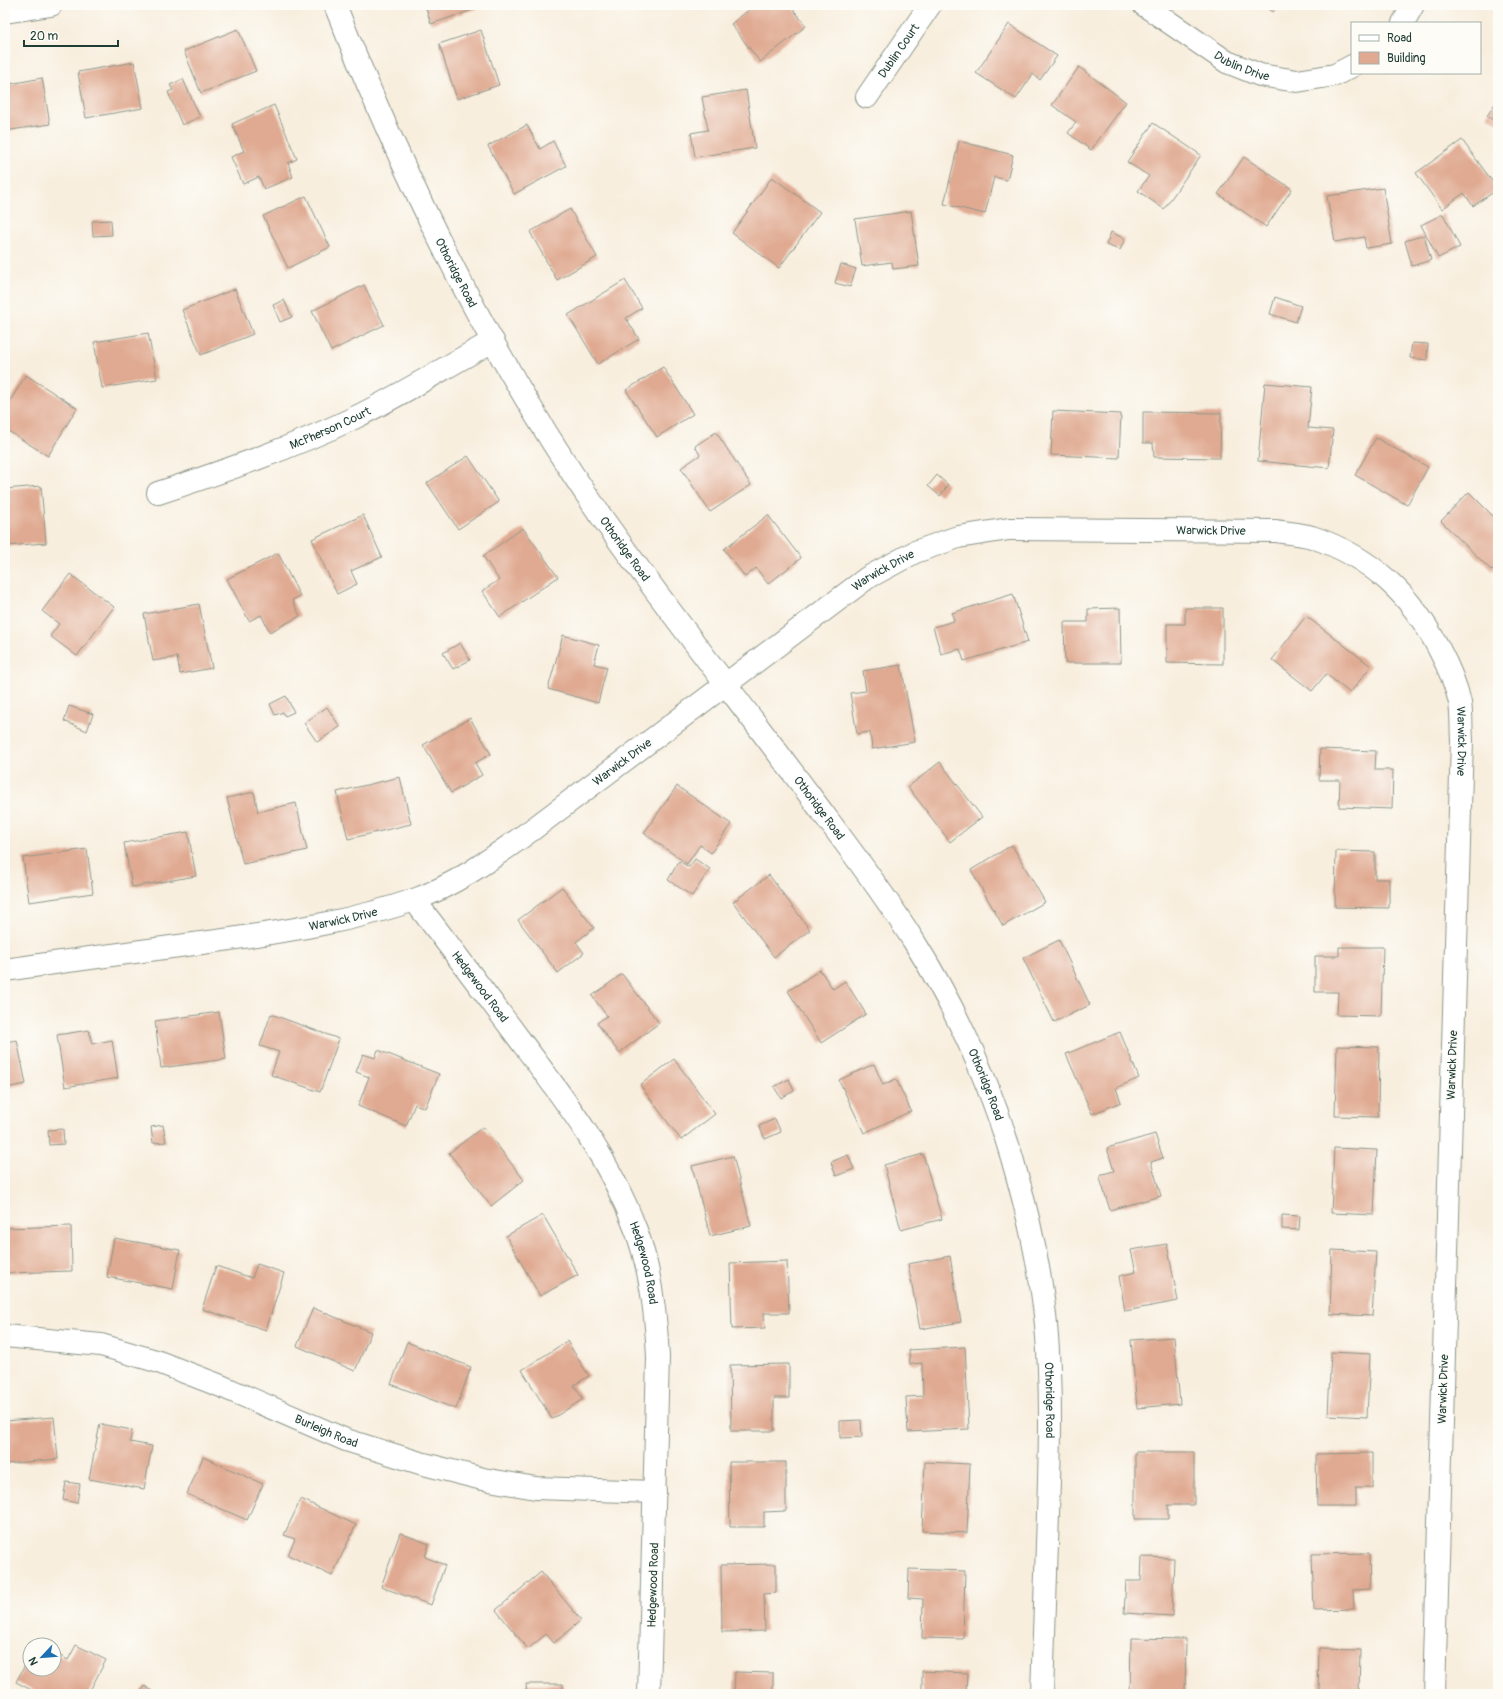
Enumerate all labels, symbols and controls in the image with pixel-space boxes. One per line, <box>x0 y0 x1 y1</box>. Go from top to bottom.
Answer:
street label: Dublin Court <box>875 21 923 81</box>
scale bar <box>24 22 118 48</box>
legend <box>1351 22 1481 74</box>
text: 20 m <box>30 29 59 44</box>
text: Road <box>1387 31 1412 46</box>
street label: Dublin Drive <box>1211 48 1271 84</box>
text: Building <box>1387 51 1426 66</box>
street label: Othoridge Road <box>432 236 480 311</box>
street label: McPherson Court <box>288 404 374 453</box>
street label: Othoridge Road <box>596 514 653 585</box>
street label: Warwick Drive <box>1176 523 1246 539</box>
street label: Warwick Drive <box>849 547 917 595</box>
street label: Warwick Drive <box>1453 706 1469 776</box>
street label: Warwick Drive <box>590 735 655 789</box>
street label: Othoridge Road <box>790 773 848 843</box>
street label: Warwick Drive <box>308 905 379 934</box>
street label: Hedgewood Road <box>448 948 511 1026</box>
street label: Warwick Drive <box>1444 1030 1461 1100</box>
street label: Othoridge Road <box>964 1046 1006 1123</box>
street label: Hedgewood Road <box>625 1219 661 1306</box>
street label: Warwick Drive <box>1435 1354 1452 1424</box>
street label: Othoridge Road <box>1041 1362 1057 1439</box>
street label: Burleigh Road <box>292 1412 360 1451</box>
street label: Hedgewood Road <box>645 1542 662 1628</box>
north arrow <box>22 1637 62 1677</box>
text: N <box>26 1654 41 1667</box>

